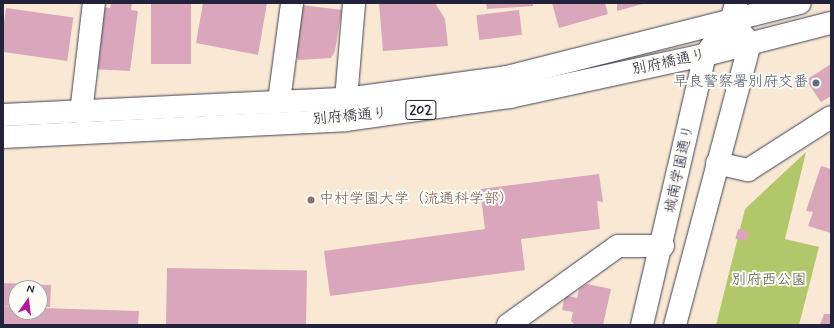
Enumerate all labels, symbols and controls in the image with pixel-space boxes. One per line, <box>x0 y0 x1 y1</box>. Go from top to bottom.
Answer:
street label: 別府橋通り <box>630 46 708 80</box>
place label: 早良警察署別府交番 <box>673 74 808 92</box>
marker: 早良警察署別府交番 <box>811 78 821 88</box>
road number: 202 <box>405 98 437 122</box>
street label: 別府橋通り <box>312 105 388 129</box>
street label: 城南学園通り <box>662 123 698 215</box>
place label: 中村学園大学（流通科学部） <box>319 191 514 209</box>
marker: 中村学園大学（流通科学部） <box>306 195 316 205</box>
park label: 別府西公園 <box>732 272 806 290</box>
north arrow <box>8 280 48 320</box>
text: N <box>25 282 36 297</box>

